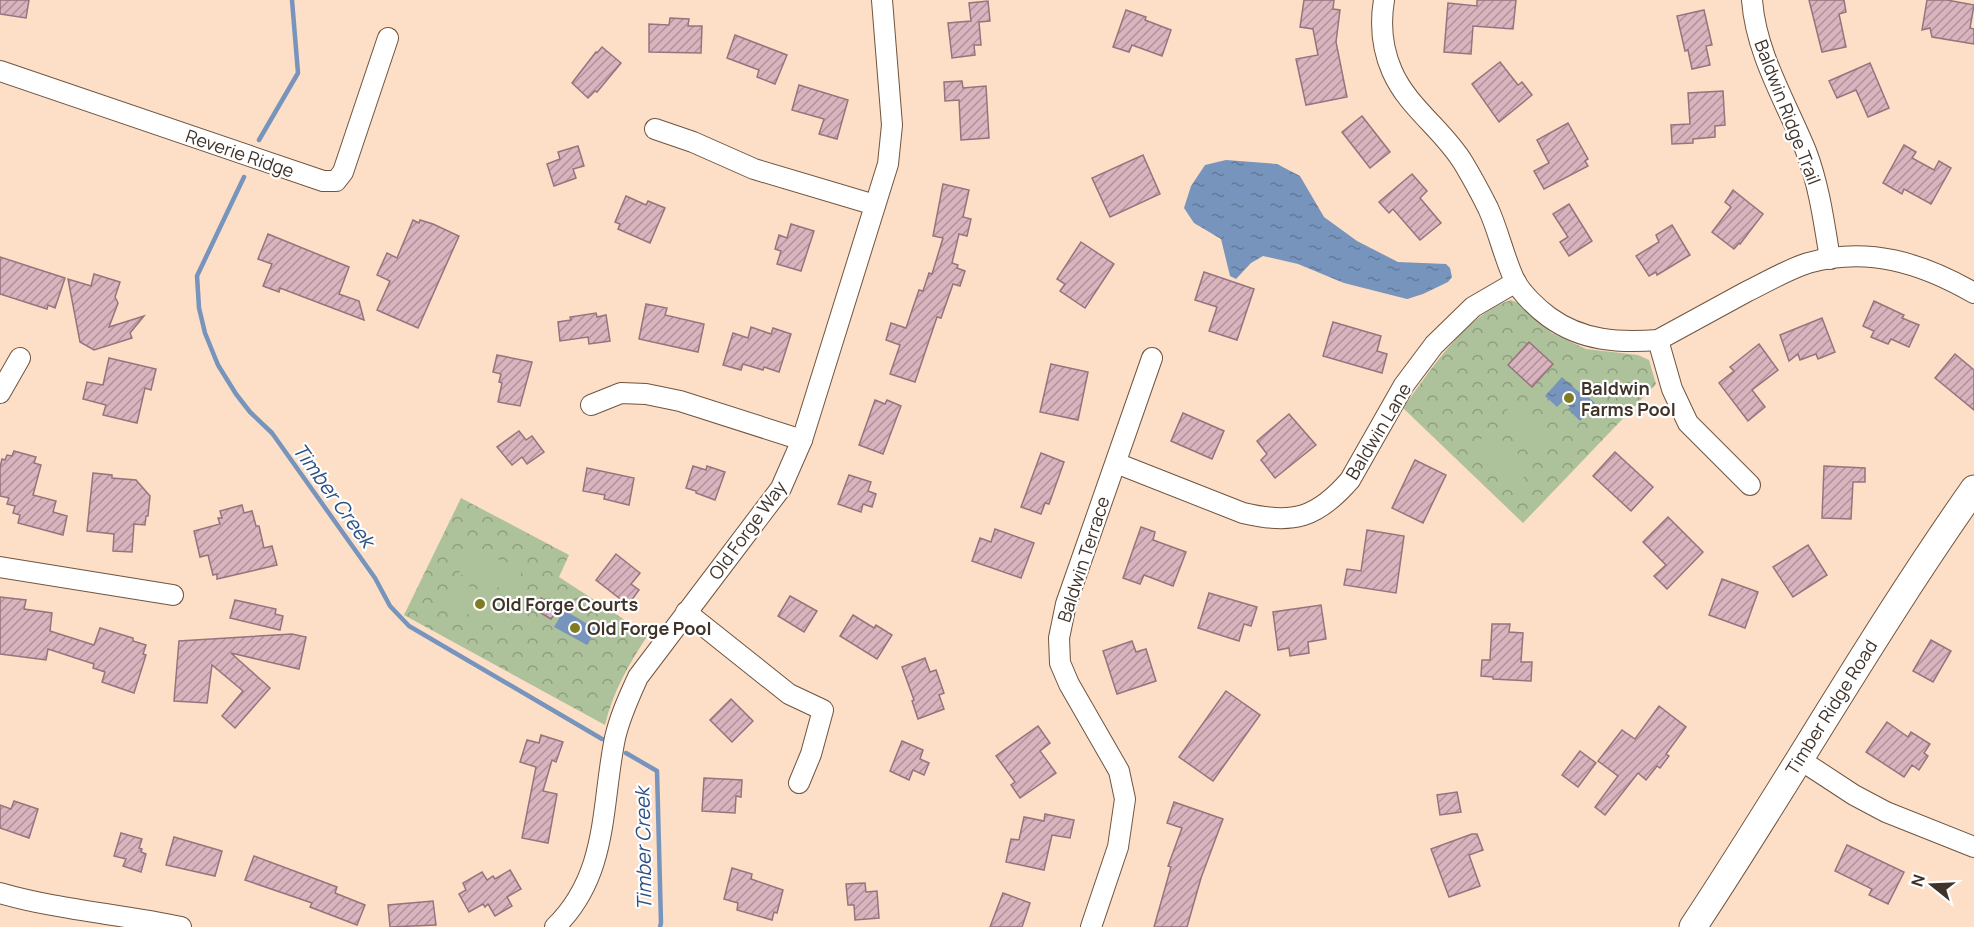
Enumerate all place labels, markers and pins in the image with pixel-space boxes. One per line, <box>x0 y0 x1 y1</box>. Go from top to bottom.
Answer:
place label: Baldwin Farms Pool <box>1581 376 1676 421</box>
marker: Baldwin Farms Pool <box>1562 391 1576 405</box>
place label: Old Forge Courts <box>492 592 639 616</box>
marker: Old Forge Courts <box>473 597 487 611</box>
place label: Old Forge Pool <box>587 616 712 640</box>
marker: Old Forge Pool <box>568 621 582 635</box>

